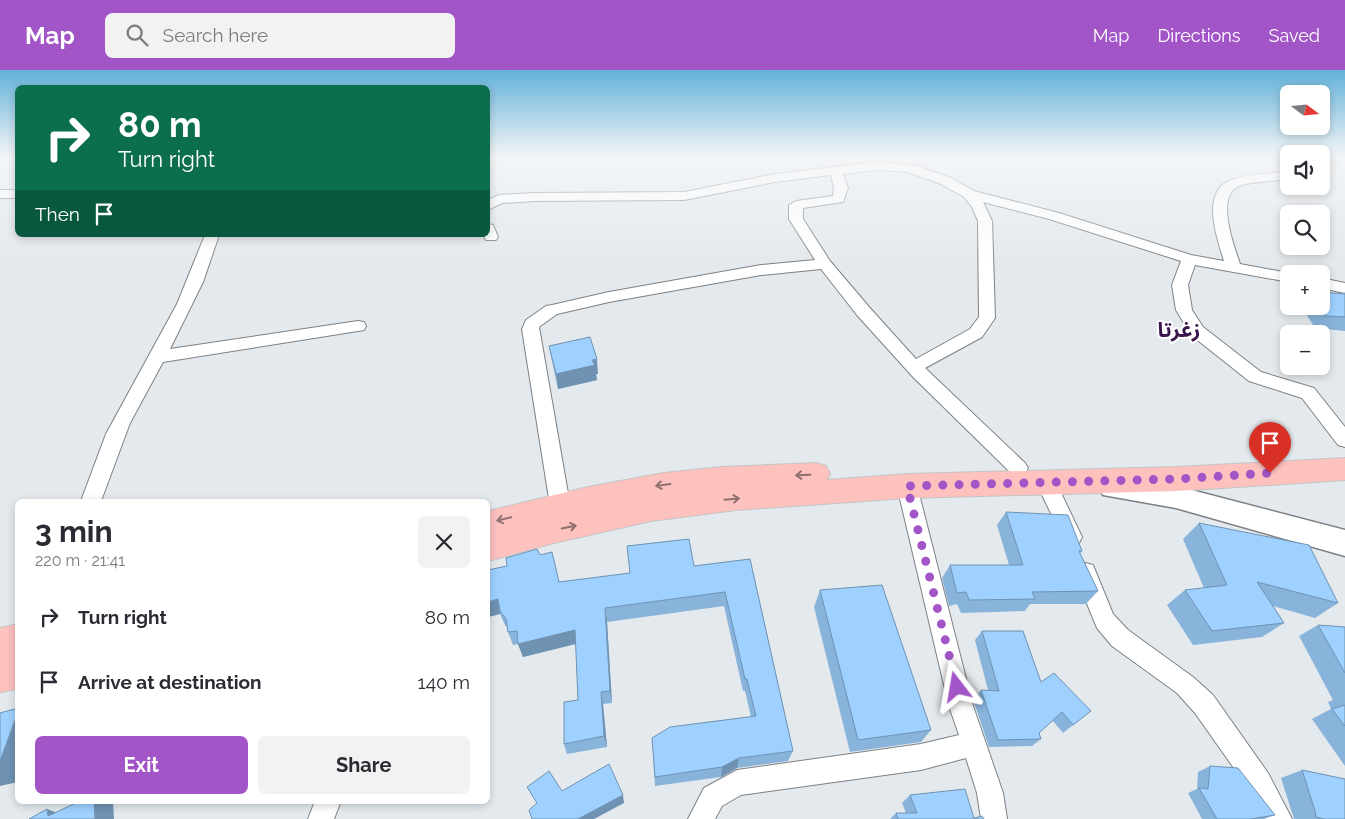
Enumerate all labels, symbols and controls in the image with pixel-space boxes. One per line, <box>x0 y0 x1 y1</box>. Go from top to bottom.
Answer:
search box <box>105 13 455 58</box>
text: Map <box>25 21 75 50</box>
icon: search <box>123 21 151 49</box>
text: Search here <box>163 24 268 46</box>
text: Map <box>1093 25 1129 46</box>
text: Directions <box>1157 25 1241 46</box>
text: Saved <box>1269 25 1320 46</box>
north arrow <box>1280 85 1330 135</box>
map controls <box>1280 85 1330 375</box>
text: 80 m <box>118 104 202 145</box>
icon: right <box>35 105 100 170</box>
button: sound <box>1280 145 1330 195</box>
text: Turn right <box>118 146 215 172</box>
icon: arrive <box>90 200 118 228</box>
text: Then <box>35 203 80 225</box>
button: search <box>1280 205 1330 255</box>
button: + <box>1280 265 1330 315</box>
district label: زغرتا <box>1158 317 1200 342</box>
button: − <box>1280 325 1330 375</box>
pin <box>1249 422 1291 473</box>
icon: arrive <box>1256 429 1284 457</box>
one-way arrow <box>795 470 811 480</box>
one-way arrow <box>655 480 671 490</box>
one-way arrow <box>724 494 740 504</box>
text: 3 min <box>35 514 113 549</box>
one-way arrow <box>496 515 512 524</box>
button: close <box>418 516 470 568</box>
one-way arrow <box>560 522 576 531</box>
text: 220 m · 21:41 <box>35 551 125 570</box>
icon: right <box>35 603 63 631</box>
text: Turn right <box>78 606 167 628</box>
text: 80 m <box>425 606 470 628</box>
position arrow <box>930 660 982 712</box>
icon: arrive <box>35 668 63 696</box>
text: Arrive at destination <box>78 671 262 693</box>
text: 140 m <box>418 671 470 693</box>
button: Exit <box>35 736 248 794</box>
button: Share <box>258 736 470 794</box>

